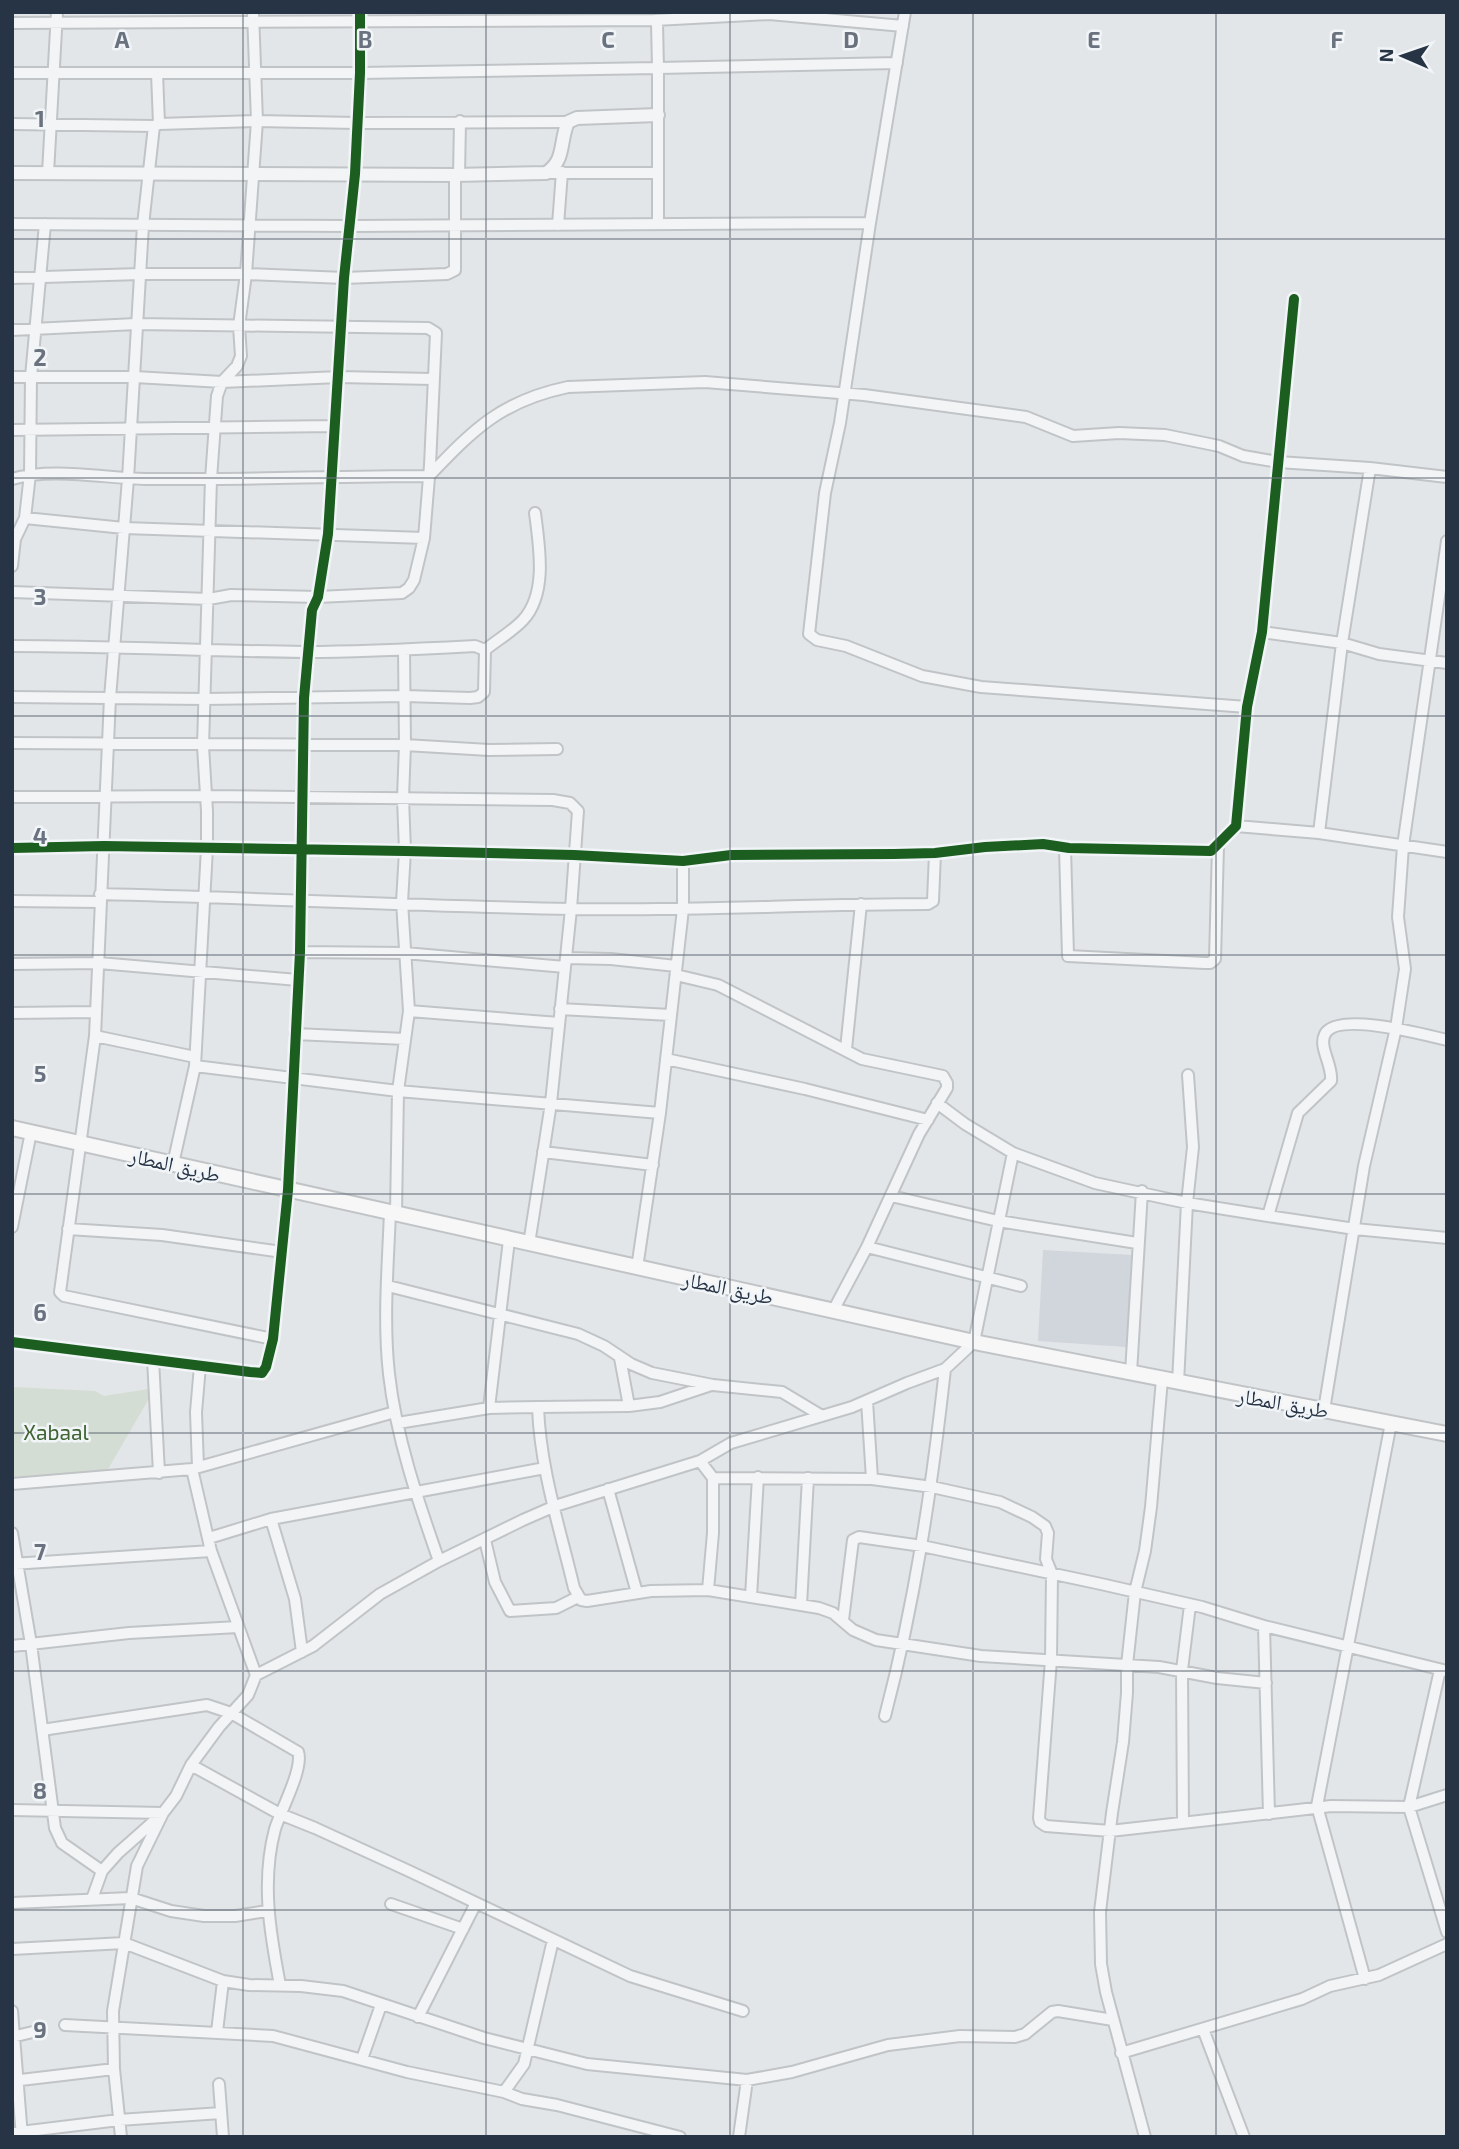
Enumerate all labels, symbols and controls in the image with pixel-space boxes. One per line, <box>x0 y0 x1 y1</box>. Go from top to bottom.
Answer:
north arrow <box>1368 21 1438 91</box>
text: A <box>114 25 130 53</box>
text: B <box>358 25 372 53</box>
text: C <box>601 25 615 53</box>
text: D <box>843 25 859 53</box>
text: E <box>1087 25 1101 53</box>
text: F <box>1331 25 1344 53</box>
text: N <box>1374 48 1397 63</box>
text: 1 <box>35 104 45 132</box>
text: 2 <box>33 343 47 371</box>
text: 3 <box>33 582 47 610</box>
text: 4 <box>33 821 47 849</box>
text: 5 <box>34 1059 46 1087</box>
street label: طريق المطار <box>126 1141 223 1189</box>
street label: طريق المطار <box>679 1265 776 1311</box>
text: 6 <box>33 1298 47 1326</box>
street label: طريق المطار <box>1234 1381 1331 1424</box>
park label: Xabaal <box>23 1419 90 1444</box>
text: 7 <box>34 1537 46 1565</box>
text: 8 <box>33 1776 47 1804</box>
text: 9 <box>33 2015 47 2043</box>

